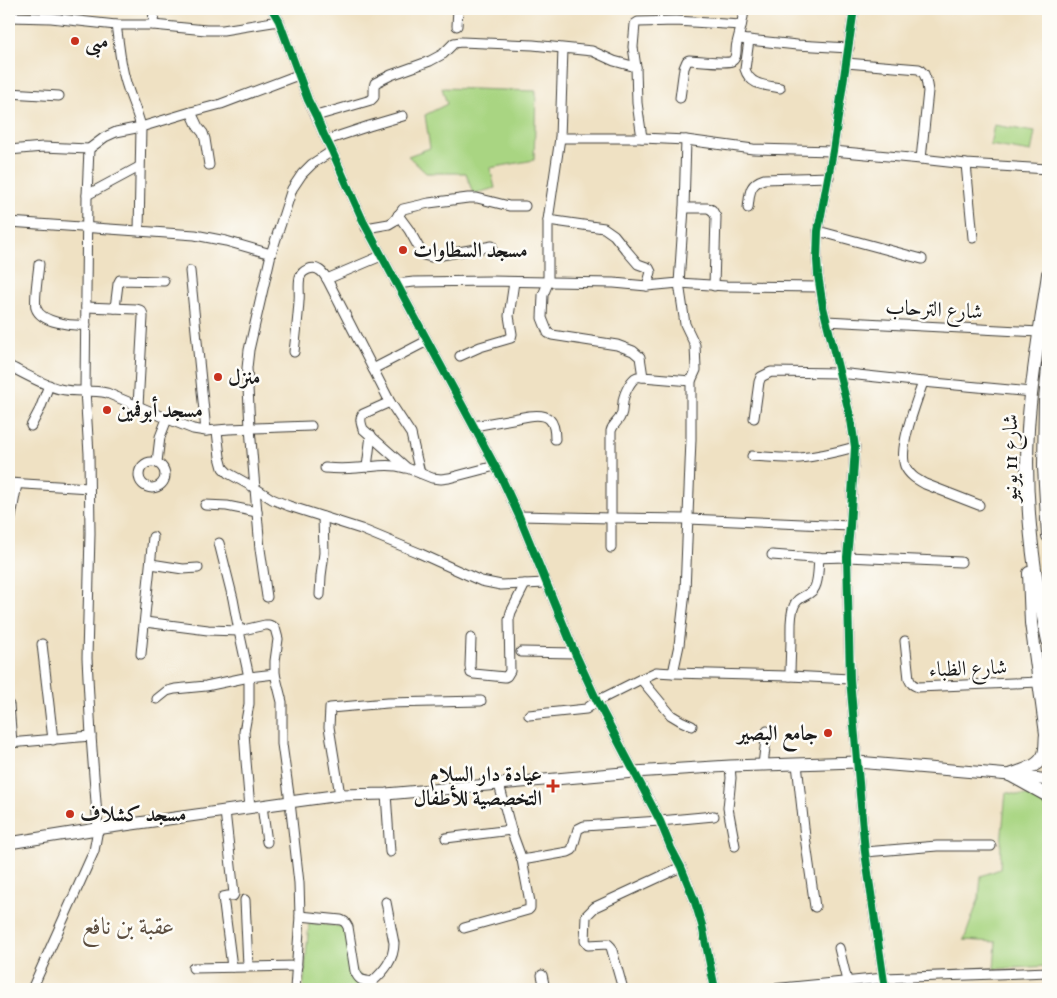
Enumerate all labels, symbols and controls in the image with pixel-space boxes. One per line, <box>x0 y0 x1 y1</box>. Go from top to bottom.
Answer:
place label: مبى <box>85 28 108 58</box>
marker: مبى <box>69 35 81 47</box>
place label: مسجد السطاوات <box>413 237 528 264</box>
marker: مسجد السطاوات <box>397 244 409 256</box>
street label: شارع الترحاب <box>884 293 983 330</box>
place label: منزل <box>228 364 260 391</box>
marker: منزل <box>212 371 224 383</box>
place label: مسجد أبوفمين <box>117 396 203 424</box>
marker: مسجد أبوفمين <box>101 404 113 416</box>
street label: شارع 11 يونيو <box>997 414 1028 504</box>
street label: شارع الظباء <box>928 654 1008 687</box>
place label: جامع البصير <box>735 720 818 752</box>
marker: جامع البصير <box>822 727 834 739</box>
place label: عيادة دار السلام التخصصية للأطفال <box>413 761 542 812</box>
marker: عيادة دار السلام التخصصية للأطفال <box>546 779 560 793</box>
place label: مسجد كشلاف <box>80 801 187 828</box>
marker: مسجد كشلاف <box>64 808 76 820</box>
district label: عقبة بن نافع <box>82 911 174 948</box>

